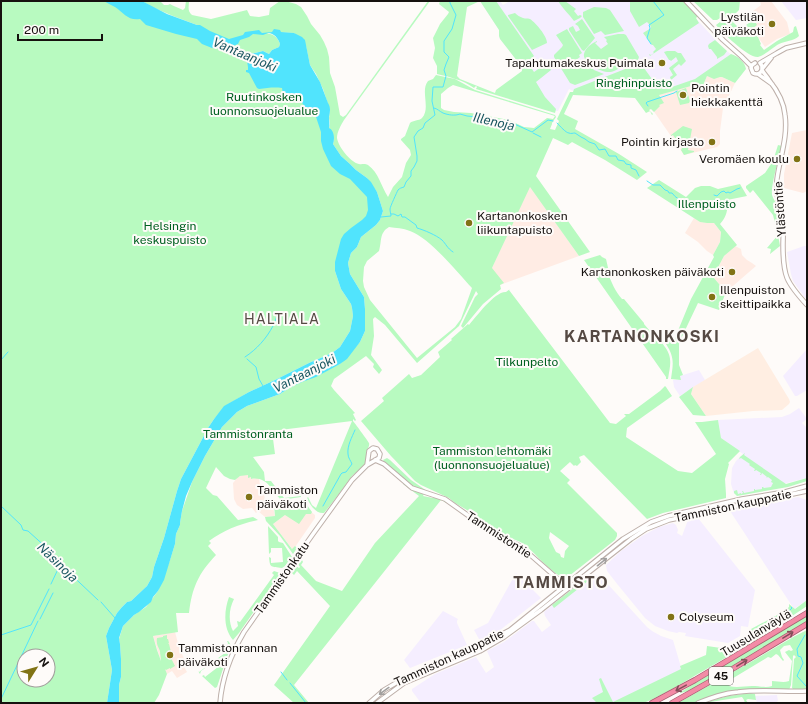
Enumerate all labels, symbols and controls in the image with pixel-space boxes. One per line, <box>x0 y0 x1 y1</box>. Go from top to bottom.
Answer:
place label: Lystilän päiväkoti <box>714 10 764 38</box>
scale bar <box>18 16 102 42</box>
marker: Lystilän päiväkoti <box>767 19 777 29</box>
text: 200 m <box>24 23 59 37</box>
water label: Vantaanjoki <box>211 34 280 75</box>
place label: Tapahtumakeskus Puimala <box>505 56 654 70</box>
marker: Tapahtumakeskus Puimala <box>657 58 667 68</box>
park label: Ringhinpuisto <box>596 76 673 90</box>
place label: Pointin hiekkakenttä <box>691 81 763 109</box>
park label: Ruutinkosken luonnonsuojelualue <box>210 90 319 118</box>
marker: Pointin hiekkakenttä <box>678 90 688 100</box>
water label: Illenoja <box>471 109 516 134</box>
place label: Pointin kirjasto <box>621 135 704 149</box>
marker: Pointin kirjasto <box>707 137 717 147</box>
place label: Veromäen koulu <box>699 152 789 166</box>
marker: Veromäen koulu <box>792 154 802 164</box>
street label: Ylästöntie <box>771 180 789 237</box>
park label: Illenpuisto <box>678 197 736 211</box>
place label: Kartanonkosken liikuntapuisto <box>477 209 568 237</box>
marker: Kartanonkosken liikuntapuisto <box>464 218 474 228</box>
park label: Helsingin keskuspuisto <box>133 219 207 247</box>
place label: Kartanonkosken päiväkoti <box>581 265 724 279</box>
marker: Kartanonkosken päiväkoti <box>727 267 737 277</box>
place label: Illenpuiston skeittipaikka <box>720 283 791 311</box>
marker: Illenpuiston skeittipaikka <box>707 292 717 302</box>
district label: HALTIALA <box>244 311 320 327</box>
district label: KARTANONKOSKI <box>564 327 720 346</box>
water label: Vantaanjoki <box>270 351 339 396</box>
park label: Tilkunpelto <box>496 355 559 369</box>
park label: Tammistonranta <box>203 427 293 441</box>
park label: Tammiston lehtomäki (luonnonsuojelualue) <box>433 444 551 472</box>
place label: Tammiston päiväkoti <box>257 483 318 511</box>
street label: Tammiston kauppatie <box>673 487 793 525</box>
marker: Tammiston päiväkoti <box>244 492 254 502</box>
street label: Tammistontie <box>464 509 534 561</box>
water label: Näsinoja <box>34 539 81 585</box>
street label: Tammistonkatu <box>252 539 312 617</box>
one-way arrow <box>596 557 607 566</box>
district label: TAMMISTO <box>513 573 609 592</box>
street label: Tuusulanväylä <box>718 607 794 659</box>
place label: Colyseum <box>679 610 734 624</box>
marker: Colyseum <box>666 612 676 622</box>
street label: Tammiston kauppatie <box>392 626 506 690</box>
one-way arrow <box>782 631 794 639</box>
place label: Tammistonrannan päiväkoti <box>178 641 278 669</box>
north arrow <box>16 648 56 688</box>
marker: Tammistonrannan päiväkoti <box>165 650 175 660</box>
text: N <box>37 655 51 669</box>
one-way arrow <box>737 659 748 667</box>
road number: 45 <box>709 667 733 685</box>
one-way arrow <box>675 685 687 693</box>
one-way arrow <box>378 687 389 695</box>

